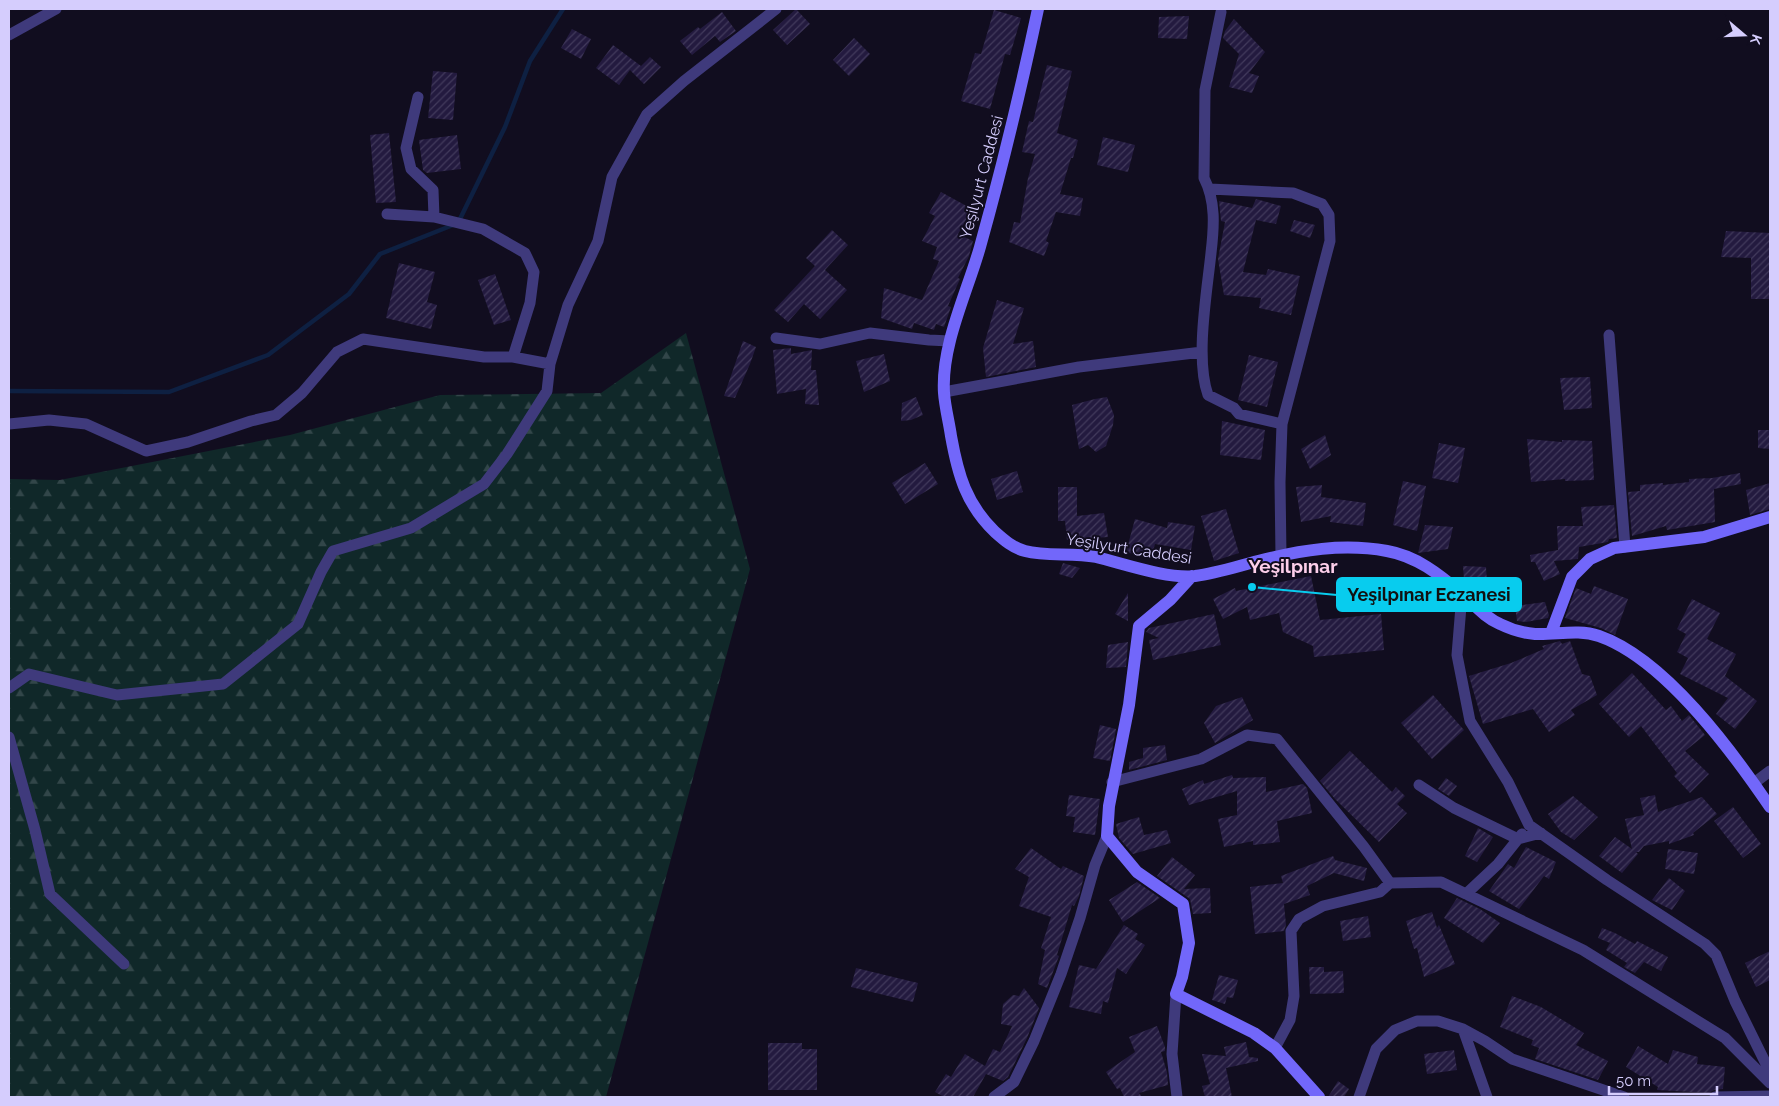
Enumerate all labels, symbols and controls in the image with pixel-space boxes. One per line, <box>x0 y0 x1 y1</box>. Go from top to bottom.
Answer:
north arrow <box>1719 10 1769 60</box>
text: K <box>1747 32 1765 47</box>
street label: Yeşilyurt Caddesi <box>956 113 1007 241</box>
street label: Yeşilyurt Caddesi <box>1065 529 1193 568</box>
district label: Yeşilpınar <box>1248 555 1338 577</box>
callout: Yeşilpınar Eczanesi <box>1337 578 1521 611</box>
text: Yeşilpınar Eczanesi <box>1347 584 1511 605</box>
scale bar <box>1609 1064 1716 1096</box>
text: 50 m <box>1616 1072 1651 1090</box>

